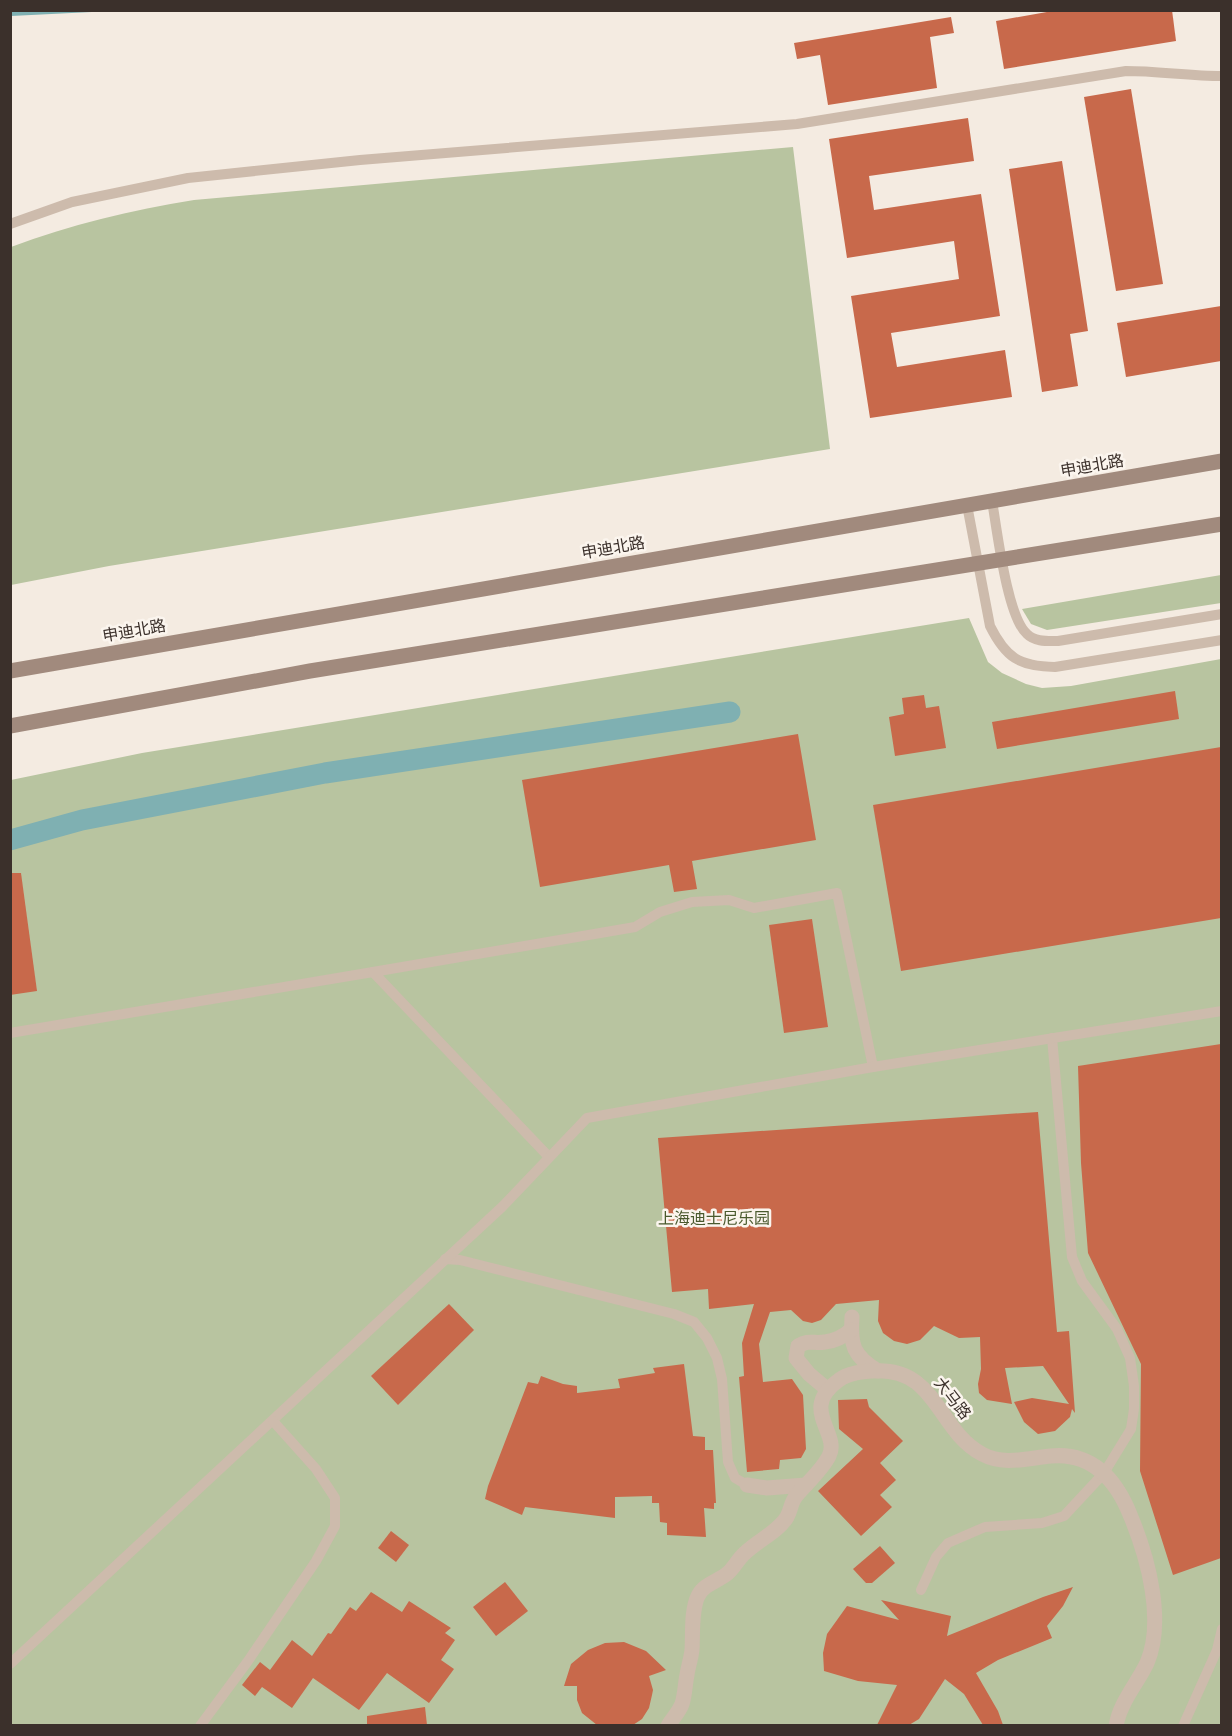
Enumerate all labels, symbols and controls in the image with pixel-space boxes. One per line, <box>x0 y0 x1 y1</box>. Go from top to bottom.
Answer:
street label: 申迪北路 <box>1059 450 1125 480</box>
street label: 申迪北路 <box>580 532 646 562</box>
street label: 申迪北路 <box>101 615 167 645</box>
park label: 上海迪士尼乐园 <box>658 1208 770 1228</box>
street label: 大马路 <box>930 1373 976 1423</box>

